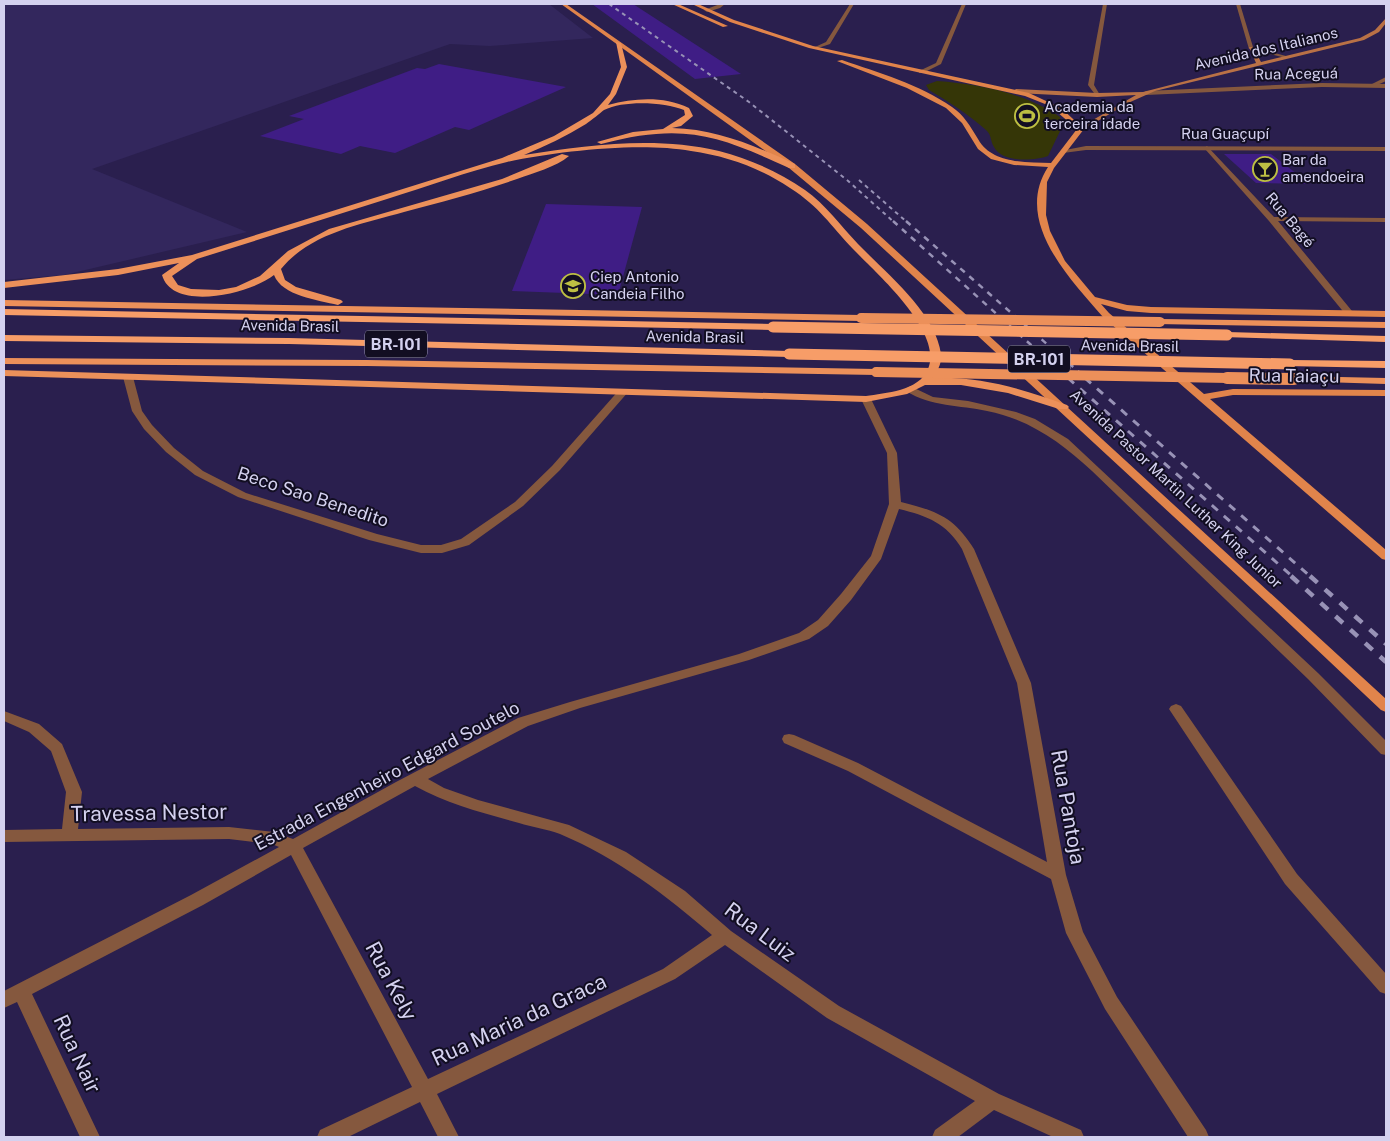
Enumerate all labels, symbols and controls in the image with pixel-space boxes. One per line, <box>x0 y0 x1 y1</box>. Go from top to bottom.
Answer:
street label: Avenida dos Italianos <box>1193 24 1339 73</box>
street label: Rua Aceguá <box>1254 64 1338 83</box>
place label: Academia da terceira idade <box>1044 98 1140 132</box>
sports icon: Academia da terceira idade <box>1014 103 1040 129</box>
street label: Rua Guaçupí <box>1181 125 1269 142</box>
place label: Bar da amendoeira <box>1282 151 1364 185</box>
bar icon: Bar da amendoeira <box>1252 156 1278 182</box>
street label: Rua Bagé <box>1262 189 1318 251</box>
place label: Ciep Antonio Candeia Filho <box>590 268 685 302</box>
school or university icon: Ciep Antonio Candeia Filho <box>560 273 586 299</box>
street label: Avenida Brasil <box>241 316 340 335</box>
street label: Avenida Brasil <box>646 327 745 346</box>
road number: BR-101 <box>365 330 427 358</box>
street label: Avenida Brasil <box>1081 336 1180 355</box>
road number: BR-101 <box>1008 346 1070 372</box>
street label: Rua Taiaçu <box>1248 364 1340 387</box>
street label: Avenida Pastor Martin Luther King Junior <box>1067 386 1286 592</box>
street label: Beco Sao Benedito <box>235 462 392 531</box>
street label: Estrada Engenheiro Edgard Soutelo <box>251 696 523 855</box>
street label: Rua Pantoja <box>1046 747 1091 866</box>
street label: Travessa Nestor <box>70 799 228 826</box>
street label: Rua Luiz <box>720 897 801 966</box>
street label: Rua Kely <box>360 937 423 1024</box>
street label: Rua Maria da Graca <box>427 968 610 1071</box>
street label: Rua Nair <box>48 1010 107 1097</box>

